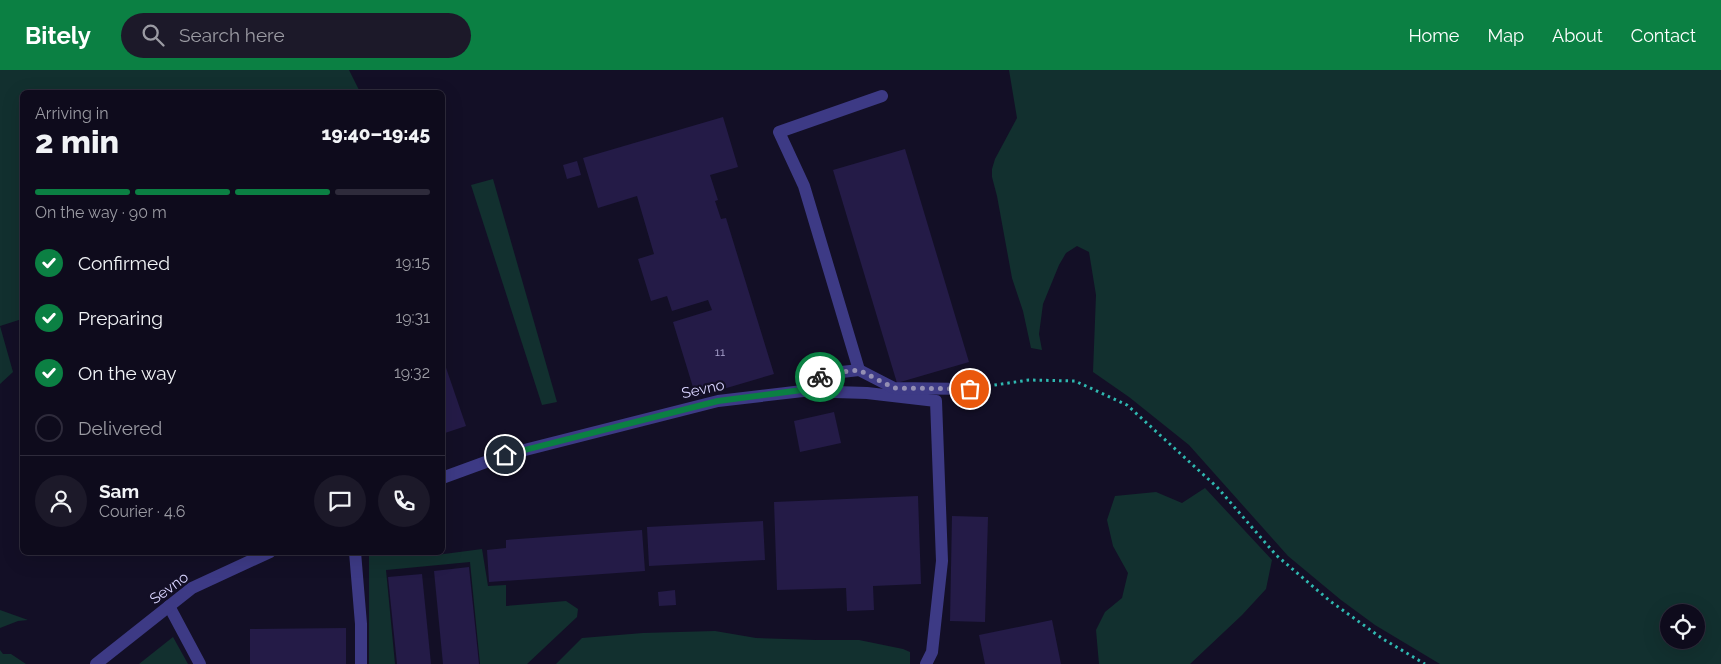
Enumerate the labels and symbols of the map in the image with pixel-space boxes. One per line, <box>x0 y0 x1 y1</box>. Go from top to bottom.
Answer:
house number: 11 <box>715 345 725 359</box>
courier <box>795 352 845 402</box>
pin <box>949 368 991 410</box>
street label: Sevno <box>680 376 726 402</box>
pin <box>484 434 526 476</box>
street label: Sevno <box>146 568 192 608</box>

